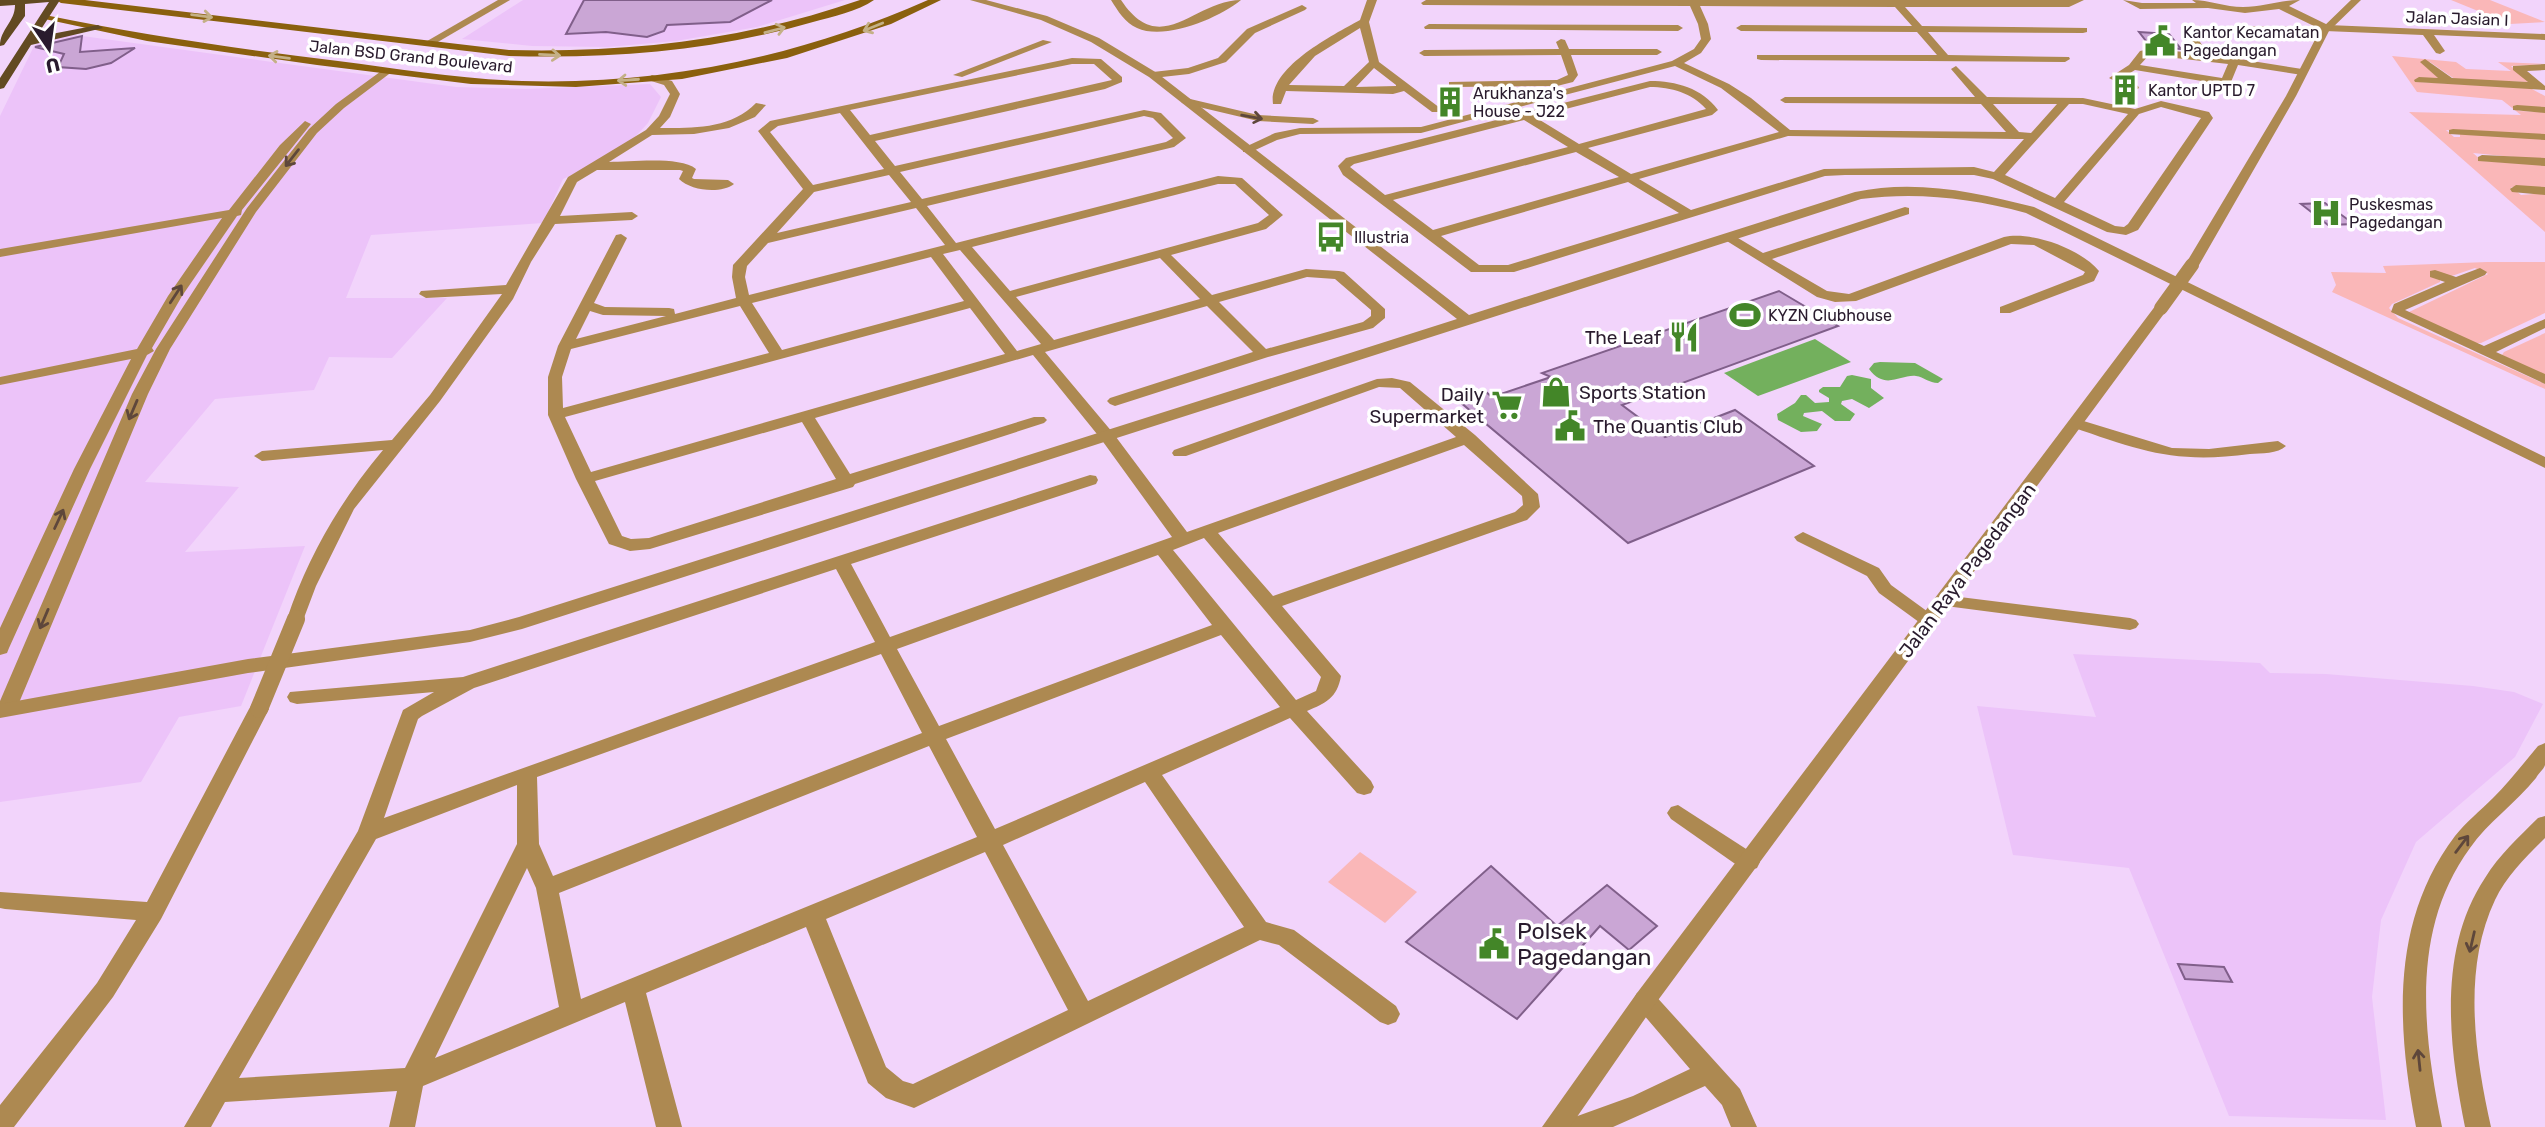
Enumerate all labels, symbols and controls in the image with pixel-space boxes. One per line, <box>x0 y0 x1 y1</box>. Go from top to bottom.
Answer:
street label: Jalan Jasian I <box>2405 7 2509 30</box>
one-way arrow <box>190 9 213 22</box>
north arrow <box>14 14 84 84</box>
one-way arrow <box>863 22 884 35</box>
one-way arrow <box>763 23 786 36</box>
place label: Kantor Kecamatan Pagedangan <box>2183 23 2320 60</box>
public building icon: Kantor Kecamatan Pagedangan <box>2143 24 2177 58</box>
street label: Jalan BSD Grand Boulevard <box>308 36 514 77</box>
one-way arrow <box>538 49 561 62</box>
one-way arrow <box>268 50 291 63</box>
text: U <box>43 52 62 78</box>
building icon: Kantor UPTD 7 <box>2108 73 2142 107</box>
one-way arrow <box>617 74 639 87</box>
place label: Kantor UPTD 7 <box>2148 81 2255 100</box>
place label: Arukhanza's House - J22 <box>1473 84 1565 121</box>
building icon: Arukhanza's House - J22 <box>1433 85 1467 119</box>
one-way arrow <box>1240 110 1263 124</box>
one-way arrow <box>285 148 300 166</box>
place label: Puskesmas Pagedangan <box>2349 195 2443 232</box>
hospital icon: Puskesmas Pagedangan <box>2309 196 2343 230</box>
bus stop icon: Illustria <box>1314 220 1348 254</box>
place label: Illustria <box>1354 228 1409 247</box>
one-way arrow <box>170 285 184 305</box>
sports icon: KYZN Clubhouse <box>1728 298 1762 332</box>
place label: KYZN Clubhouse <box>1768 306 1892 325</box>
restaurant icon: The Leaf <box>1667 320 1701 354</box>
place label: The Leaf <box>1585 326 1662 349</box>
shop icon: Sports Station <box>1539 375 1573 409</box>
place label: Sports Station <box>1579 381 1706 404</box>
place label: Daily Supermarket <box>1370 383 1485 428</box>
supermarket icon: Daily Supermarket <box>1490 388 1524 422</box>
one-way arrow <box>126 399 139 420</box>
public building icon: The Quantis Club <box>1553 409 1587 443</box>
place label: The Quantis Club <box>1593 415 1743 438</box>
street label: Jalan Raya Pagedangan <box>1894 478 2041 662</box>
one-way arrow <box>53 509 67 530</box>
one-way arrow <box>37 608 50 630</box>
one-way arrow <box>2455 835 2469 854</box>
place label: Polsek Pagedangan <box>1517 917 1652 971</box>
public building icon: Polsek Pagedangan <box>1477 927 1511 961</box>
one-way arrow <box>2465 930 2478 953</box>
one-way arrow <box>2412 1049 2425 1071</box>

